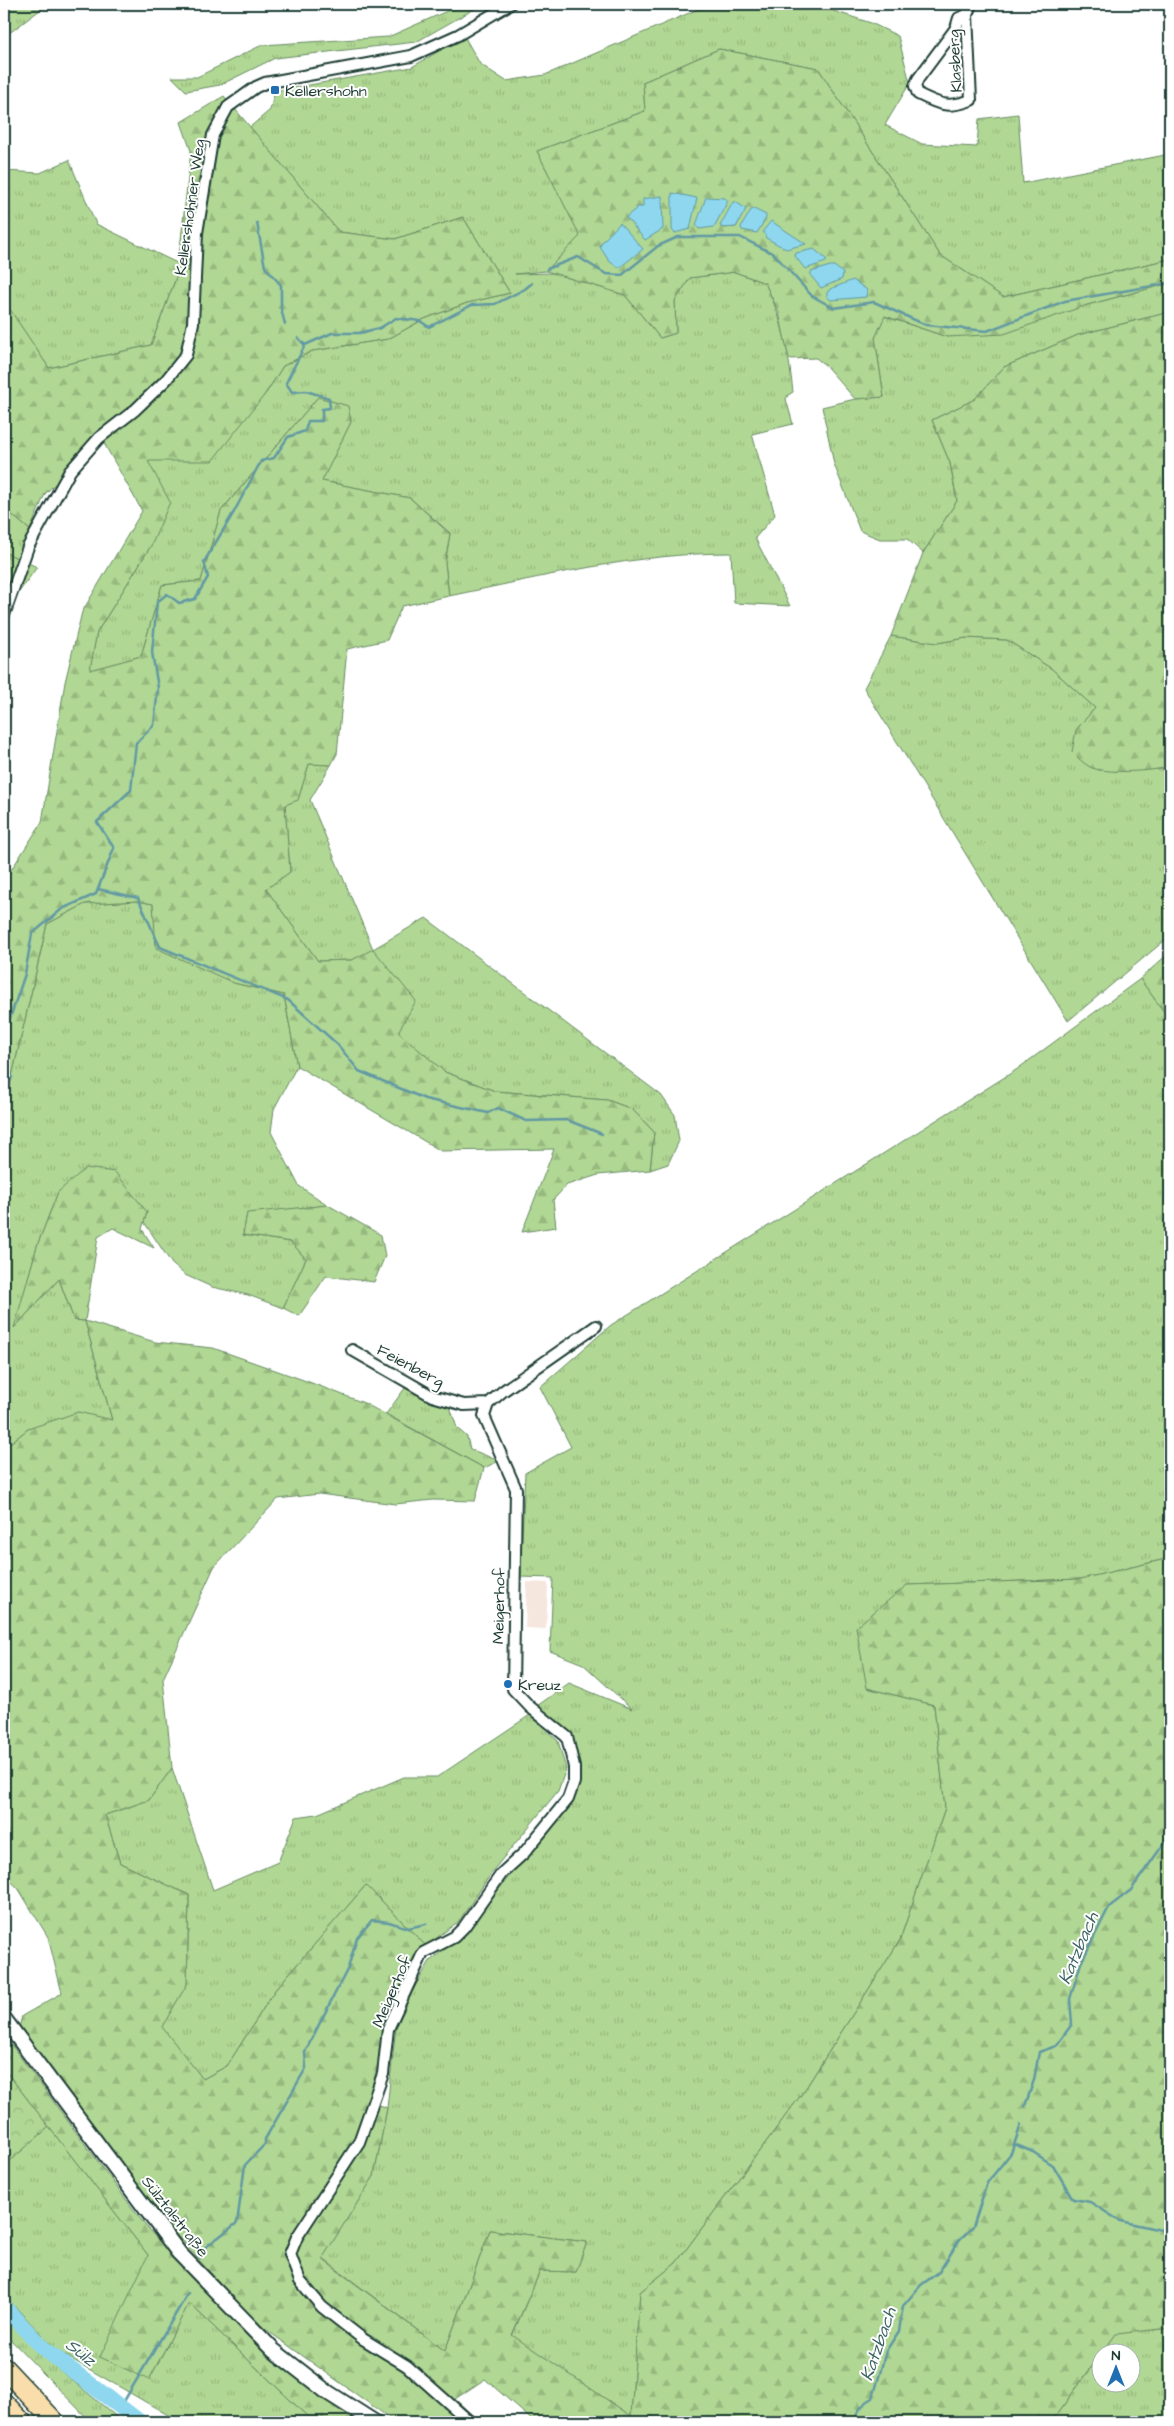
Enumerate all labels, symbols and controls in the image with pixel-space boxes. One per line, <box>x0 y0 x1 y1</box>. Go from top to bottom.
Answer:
street label: Klasberg <box>942 29 969 93</box>
place label: Kellershohn <box>285 80 367 102</box>
marker: Kellershohn <box>269 84 281 96</box>
street label: Kellershohner Weg <box>170 137 211 277</box>
street label: Feienberg <box>372 1339 448 1394</box>
street label: Meigerhof <box>487 1567 512 1644</box>
place label: Kreuz <box>518 1674 561 1696</box>
marker: Kreuz <box>502 1678 514 1690</box>
water label: Katzbach <box>1052 1907 1105 1988</box>
street label: Meigerhof <box>367 1951 418 2031</box>
street label: Sülztalstraße <box>137 2171 214 2262</box>
water label: Katzbach <box>854 2303 903 2384</box>
water label: Sülz <box>60 2333 102 2373</box>
north arrow <box>1092 2344 1142 2394</box>
text: N <box>1112 2346 1121 2366</box>

